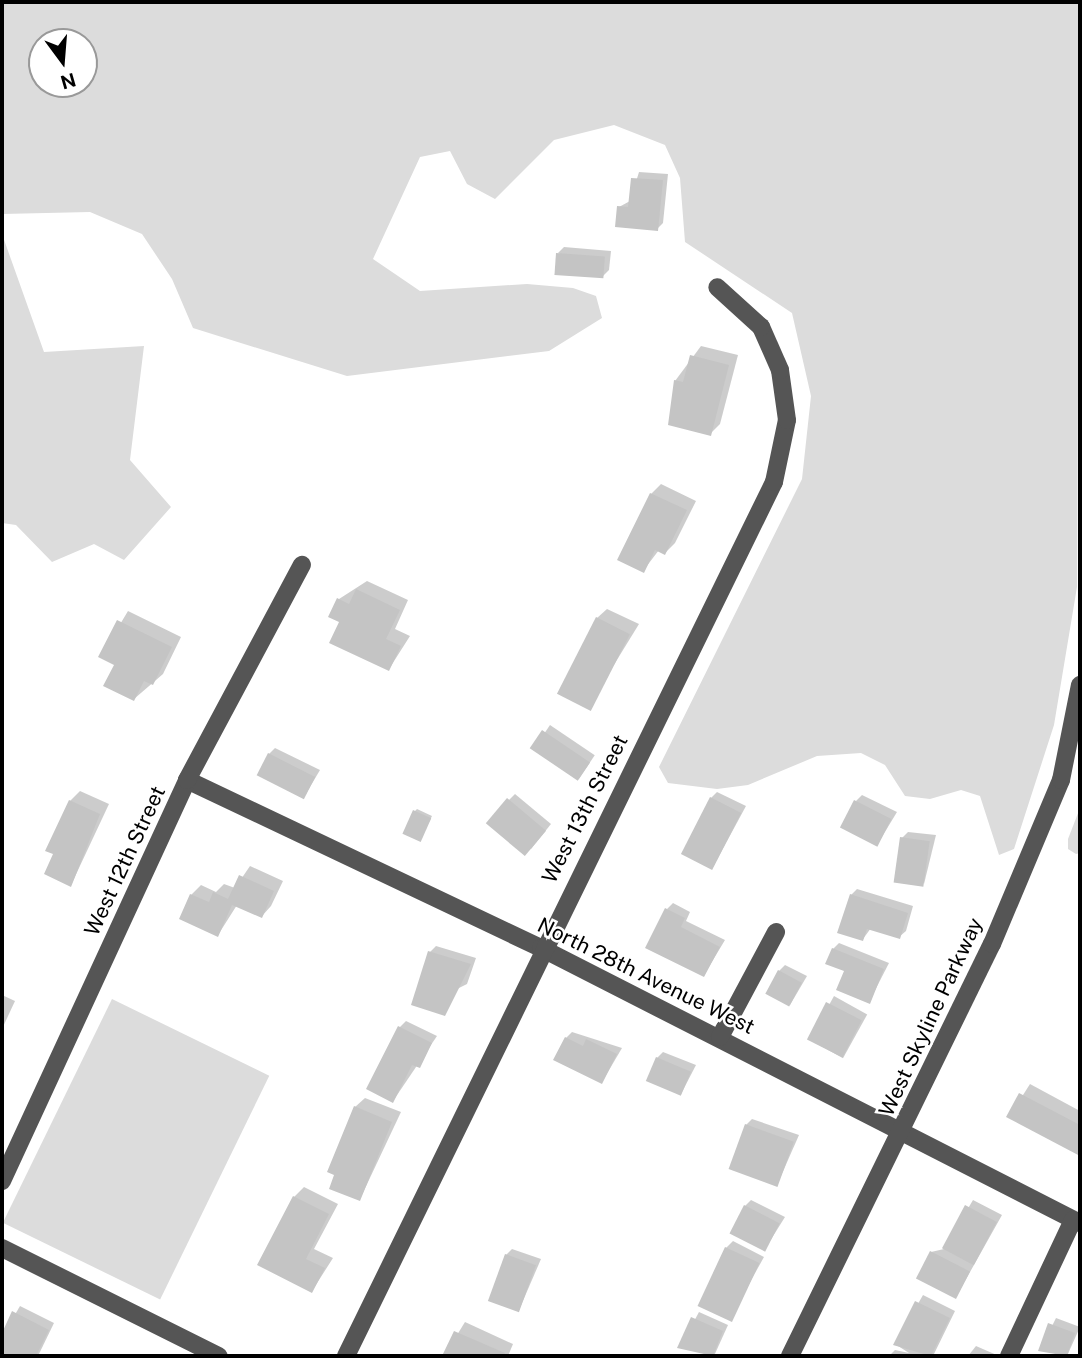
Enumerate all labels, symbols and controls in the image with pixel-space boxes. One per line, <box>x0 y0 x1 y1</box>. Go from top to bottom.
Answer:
north arrow <box>28 28 98 98</box>
text: N <box>58 69 78 94</box>
street label: West 13th Street <box>537 731 633 887</box>
street label: West 12th Street <box>79 782 171 940</box>
street label: North 28th Avenue West <box>533 912 759 1040</box>
street label: West Skyline Parkway <box>874 914 988 1120</box>

